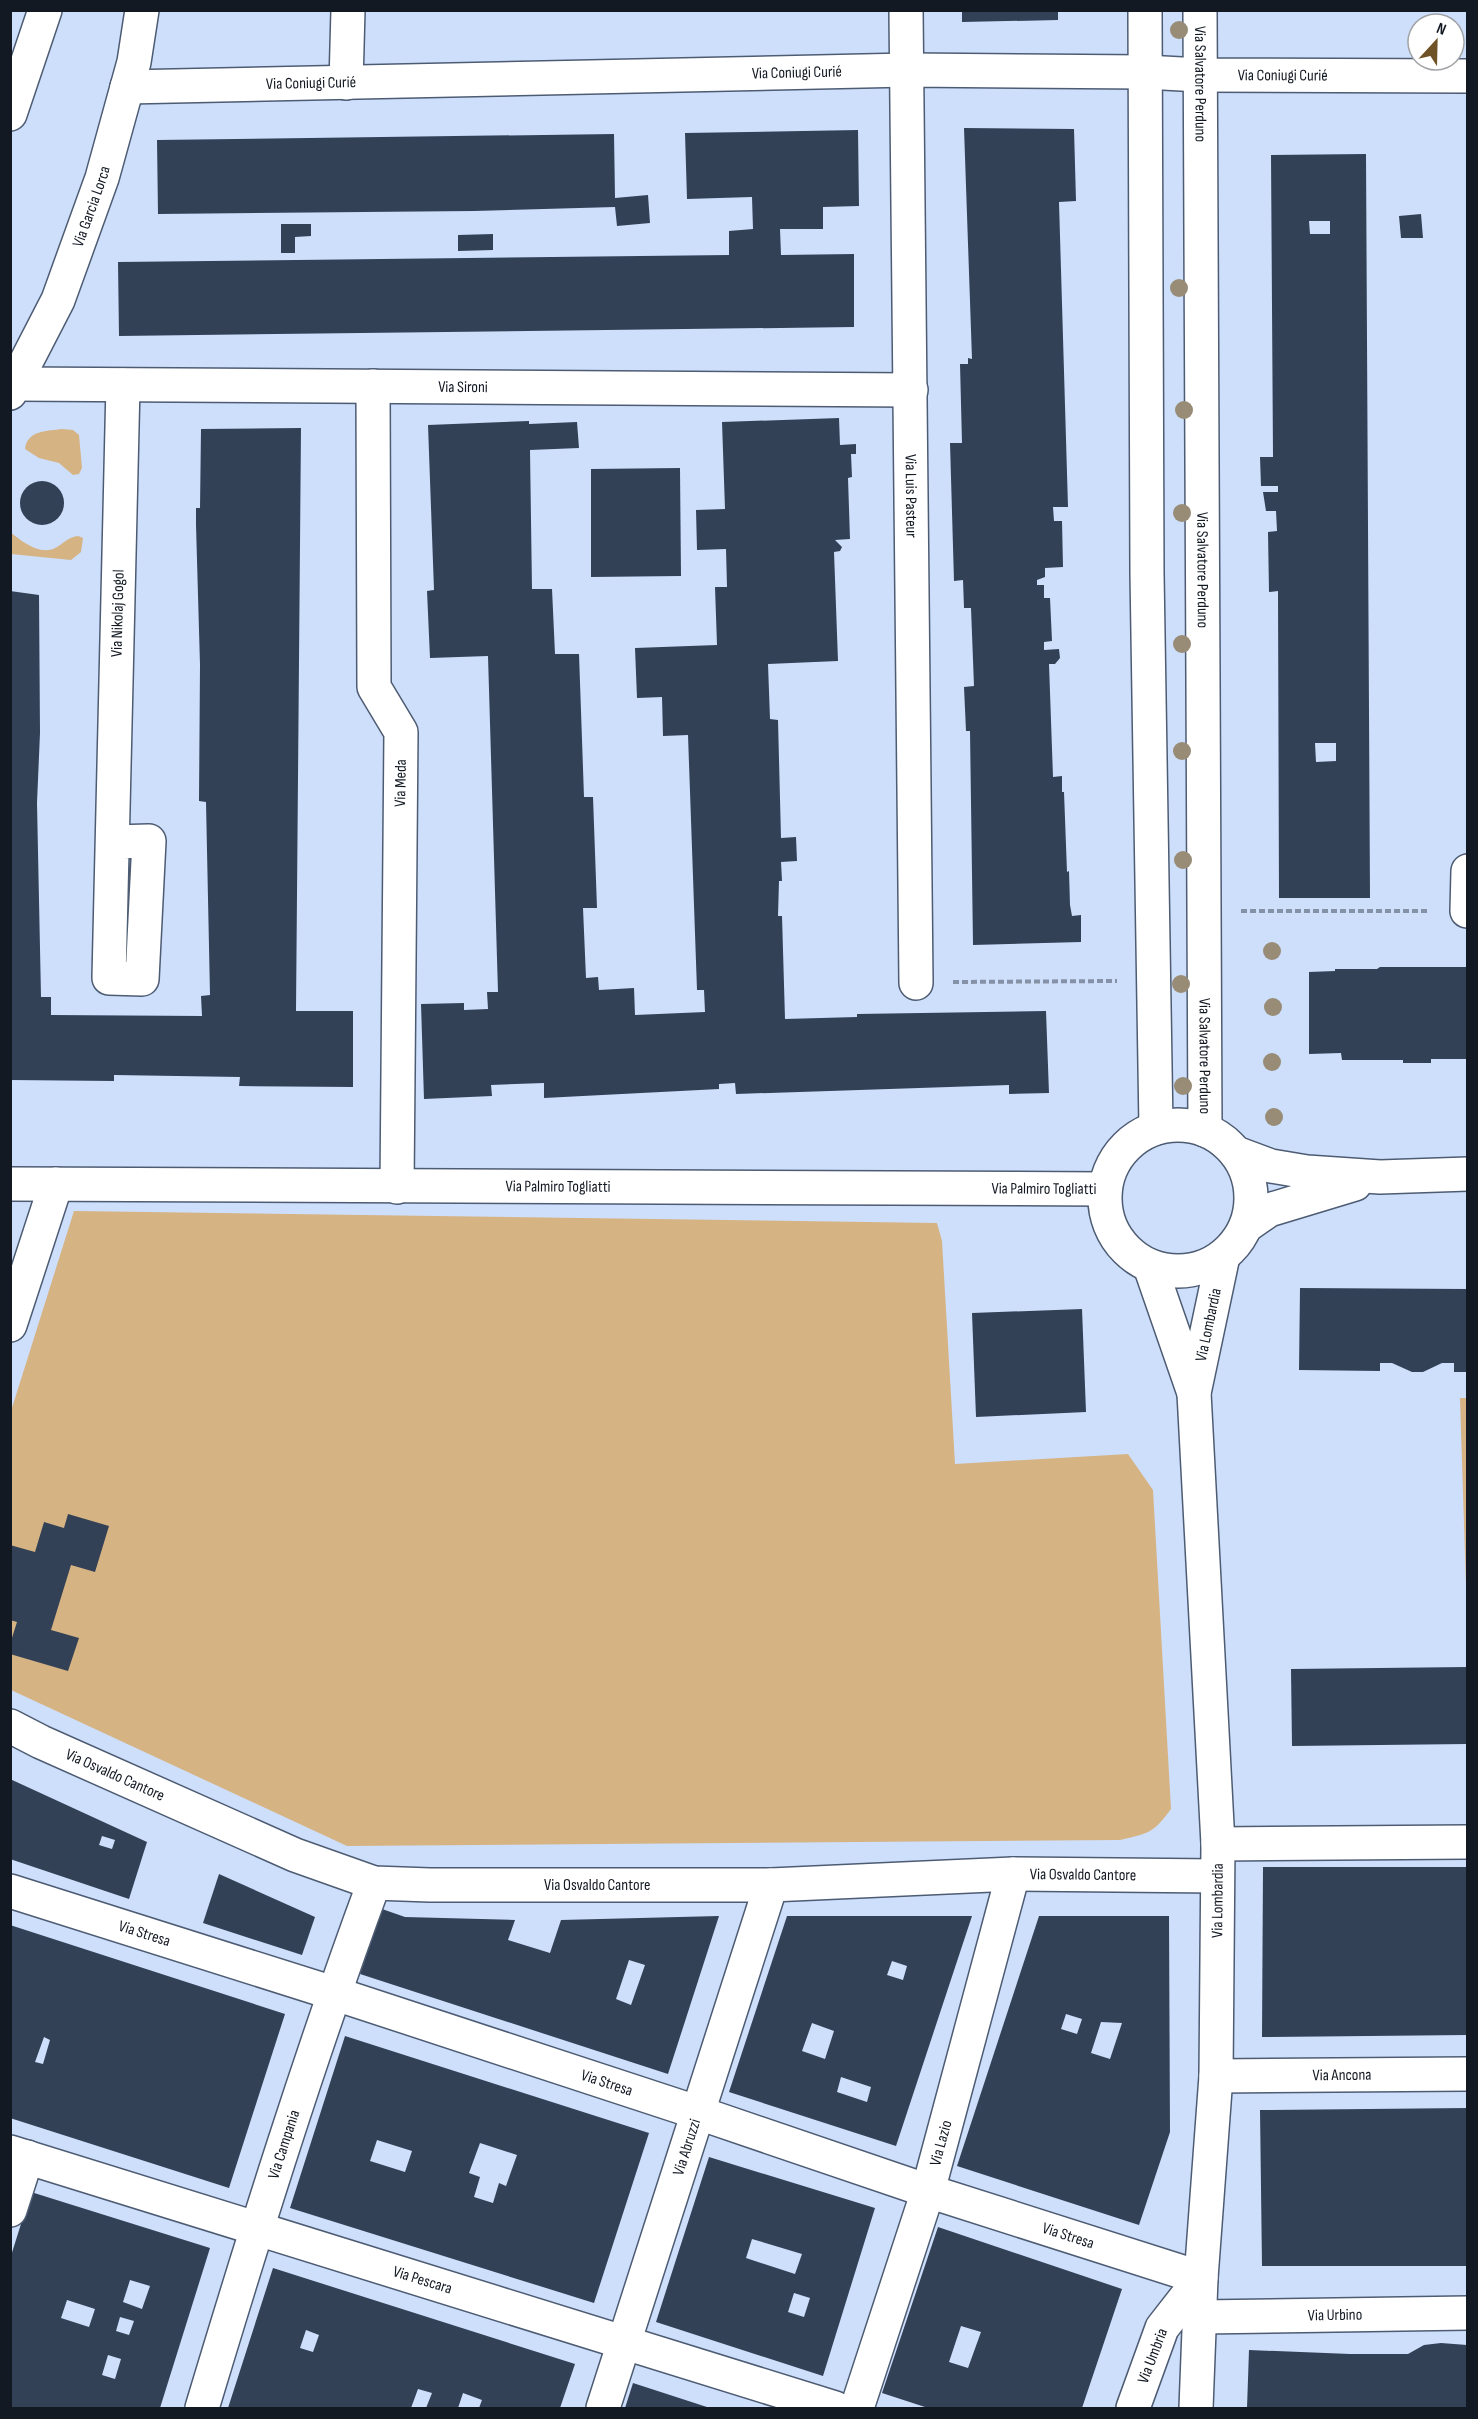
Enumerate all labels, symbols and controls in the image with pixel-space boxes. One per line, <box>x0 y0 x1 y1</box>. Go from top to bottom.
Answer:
north arrow <box>1406 12 1466 72</box>
text: N <box>1434 19 1449 40</box>
street label: Via Salvatore Perduno <box>1191 26 1210 142</box>
street label: Via Coniugi Curié <box>752 62 842 83</box>
street label: Via Coniugi Curié <box>1238 66 1328 85</box>
street label: Via Coniugi Curié <box>266 73 356 93</box>
street label: Via Garcia Lorca <box>68 164 114 250</box>
street label: Via Sironi <box>438 377 488 397</box>
street label: Via Luis Pasteur <box>901 454 921 538</box>
street label: Via Salvatore Perduno <box>1193 512 1212 628</box>
street label: Via Nikolaj Gogol <box>107 569 128 657</box>
street label: Via Meda <box>391 759 411 807</box>
street label: Via Salvatore Perduno <box>1195 998 1214 1114</box>
street label: Via Palmiro Togliatti <box>505 1177 611 1196</box>
street label: Via Palmiro Togliatti <box>991 1179 1097 1198</box>
street label: Via Lombardia <box>1191 1286 1225 1363</box>
street label: Via Osvaldo Cantore <box>63 1745 168 1805</box>
street label: Via Lombardia <box>1208 1863 1227 1938</box>
street label: Via Osvaldo Cantore <box>1030 1865 1136 1885</box>
street label: Via Osvaldo Cantore <box>544 1876 650 1895</box>
street label: Via Stresa <box>116 1916 173 1951</box>
street label: Via Stresa <box>579 2065 635 2100</box>
street label: Via Ancona <box>1312 2065 1372 2085</box>
street label: Via Campania <box>264 2107 304 2181</box>
street label: Via Abruzzi <box>669 2116 705 2178</box>
street label: Via Lazio <box>926 2118 956 2168</box>
street label: Via Stresa <box>1040 2219 1097 2253</box>
street label: Via Pescara <box>391 2262 454 2298</box>
street label: Via Urbino <box>1308 2305 1362 2325</box>
street label: Via Umbria <box>1134 2326 1172 2386</box>

